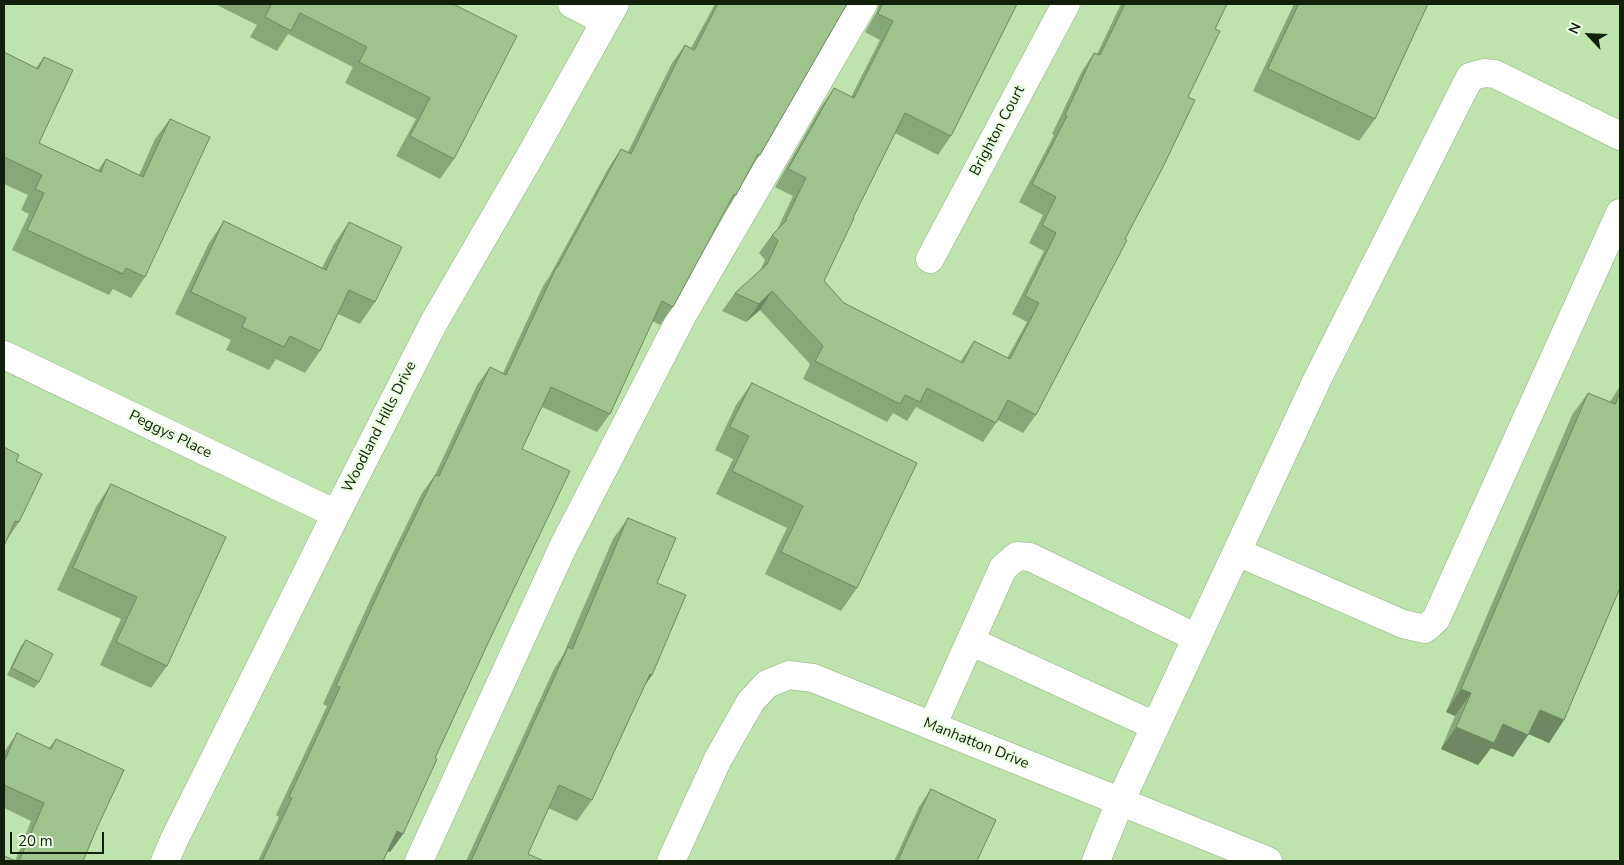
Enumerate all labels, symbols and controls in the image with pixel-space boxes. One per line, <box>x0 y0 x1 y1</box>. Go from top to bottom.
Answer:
north arrow <box>1564 10 1614 60</box>
text: N <box>1564 20 1586 37</box>
street label: Brighton Court <box>967 83 1029 179</box>
street label: Woodland Hills Drive <box>339 358 421 496</box>
street label: Peggys Place <box>126 407 214 463</box>
street label: Manhatton Drive <box>921 715 1031 773</box>
scale bar <box>12 822 106 854</box>
text: 20 m <box>18 831 53 851</box>

